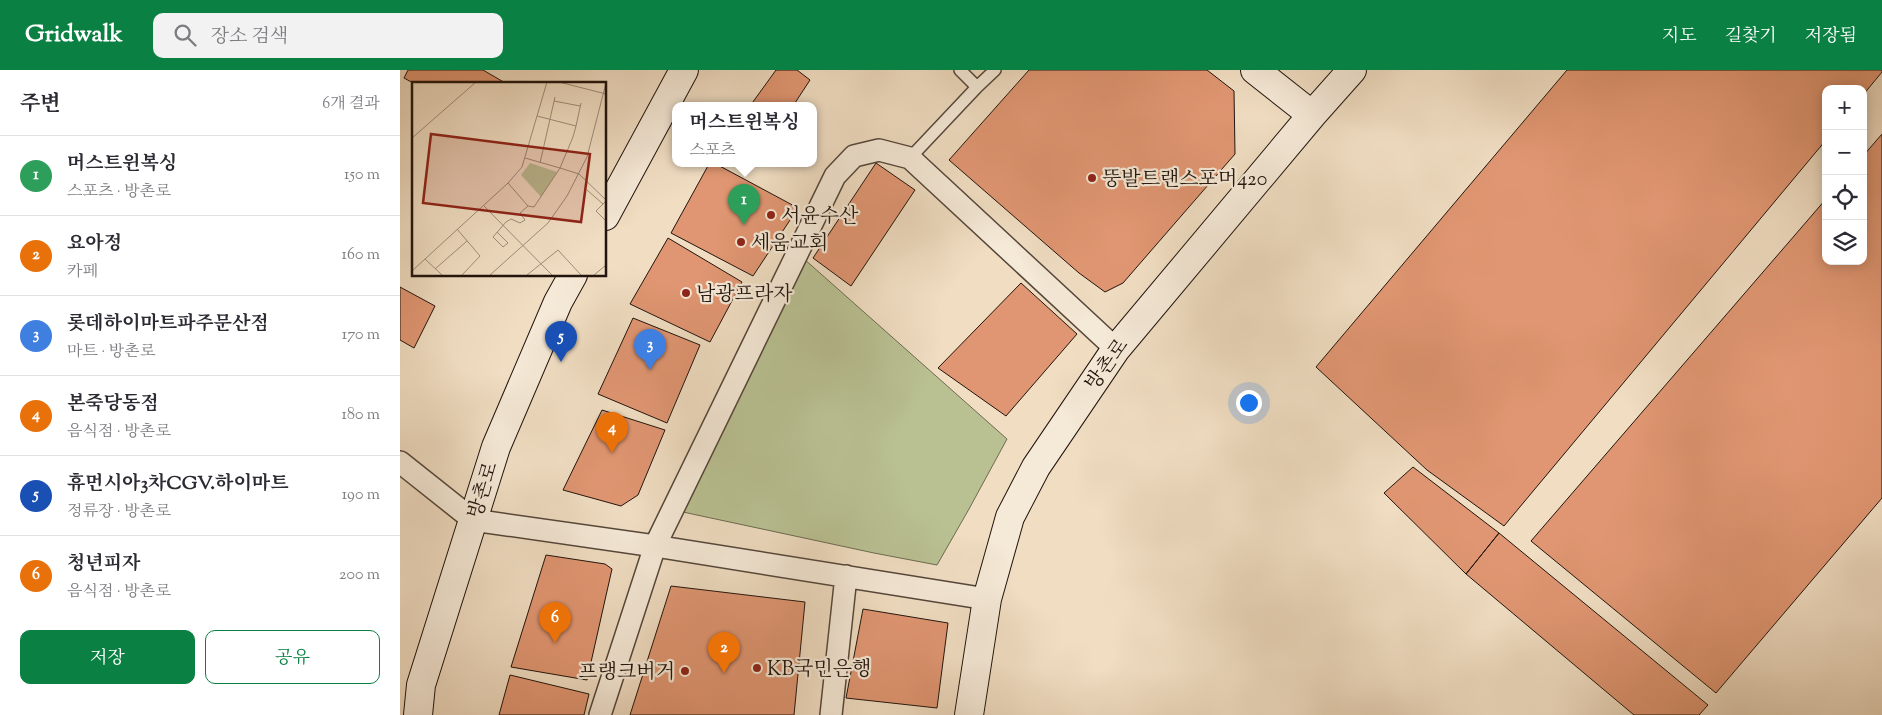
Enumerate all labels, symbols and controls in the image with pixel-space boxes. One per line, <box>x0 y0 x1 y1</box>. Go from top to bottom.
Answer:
search box <box>153 13 503 58</box>
text: Gridwalk <box>25 18 123 52</box>
icon: search <box>171 21 199 49</box>
text: 장소 검색 <box>211 24 288 51</box>
text: 지도 <box>1662 24 1697 50</box>
text: 길찾기 <box>1725 24 1777 50</box>
text: 저장됨 <box>1805 24 1857 50</box>
inset map <box>412 82 606 276</box>
map controls <box>1822 85 1867 265</box>
button: + <box>1822 85 1867 130</box>
text: 주변 <box>20 90 61 120</box>
text: 6개 결과 <box>322 93 380 116</box>
popup <box>672 102 817 167</box>
text: 머스트윈복싱 <box>689 110 800 137</box>
button: − <box>1822 130 1867 175</box>
text: 스포츠 <box>689 140 736 163</box>
text: 머스트윈복싱 <box>67 151 177 178</box>
text: 1 <box>33 164 39 187</box>
text: 150 m <box>344 164 380 187</box>
place label: 뚱발트랜스포머420 <box>1102 166 1267 195</box>
marker: 뚱발트랜스포머420 <box>1086 172 1098 184</box>
button: locate <box>1822 175 1867 220</box>
text: 스포츠 · 방촌로 <box>67 181 171 204</box>
pin: 1 <box>728 184 760 225</box>
place label: 서윤수산 <box>781 203 859 232</box>
marker: 서윤수산 <box>765 209 777 221</box>
button: layers <box>1822 220 1867 265</box>
place label: 세움교회 <box>751 230 828 259</box>
text: 요아정 <box>67 231 122 258</box>
marker: 세움교회 <box>735 236 747 248</box>
text: 2 <box>32 244 40 267</box>
text: 160 m <box>342 244 380 267</box>
text: 카페 <box>67 261 98 284</box>
place label: 남광프라자 <box>696 281 793 310</box>
marker: 남광프라자 <box>680 287 692 299</box>
text: 롯데하이마트파주문산점 <box>67 311 269 338</box>
pin: 5 <box>545 321 577 362</box>
text: 3 <box>33 324 39 347</box>
text: 170 m <box>342 324 380 347</box>
pin: 3 <box>634 329 666 370</box>
street label: 방촌로 <box>1079 333 1137 397</box>
text: 마트 · 방촌로 <box>67 341 155 364</box>
your location <box>1236 390 1262 416</box>
text: 본죽당동점 <box>67 391 159 418</box>
text: 4 <box>32 404 40 427</box>
text: 180 m <box>341 404 380 427</box>
pin: 4 <box>596 412 628 453</box>
text: 음식점 · 방촌로 <box>67 421 171 444</box>
street label: 방촌로 <box>462 459 507 523</box>
text: 휴먼시아3차CGV.하이마트 <box>67 471 288 498</box>
text: 5 <box>33 484 39 507</box>
text: 190 m <box>342 484 380 507</box>
text: 정류장 · 방촌로 <box>67 501 171 524</box>
text: 청년피자 <box>67 551 140 578</box>
text: 6 <box>32 564 40 587</box>
text: 200 m <box>339 564 380 587</box>
text: 음식점 · 방촌로 <box>67 581 171 604</box>
pin: 6 <box>539 602 571 643</box>
button: 저장 <box>20 630 195 684</box>
button: 공유 <box>205 630 380 684</box>
pin: 2 <box>708 632 740 673</box>
place label: KB국민은행 <box>767 656 871 685</box>
place label: 프랭크버거 <box>578 659 675 688</box>
marker: KB국민은행 <box>751 662 763 674</box>
marker: 프랭크버거 <box>679 665 691 677</box>

